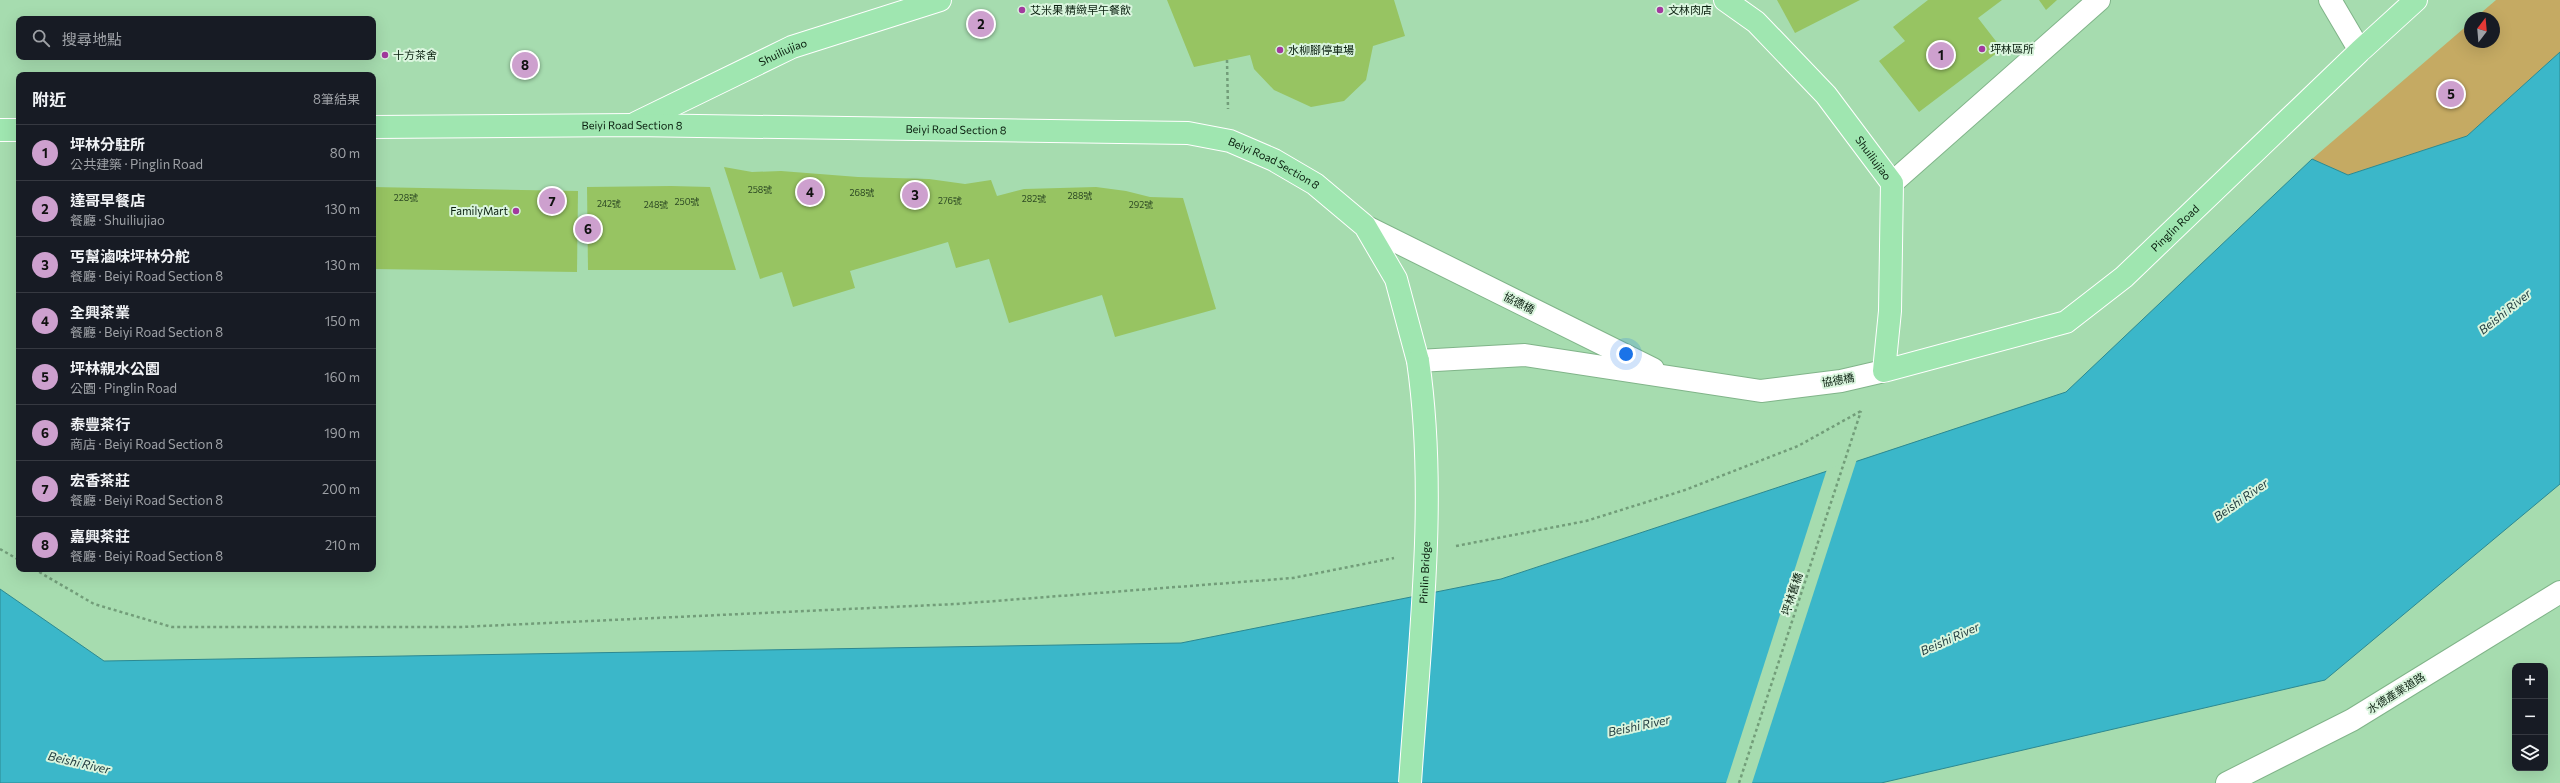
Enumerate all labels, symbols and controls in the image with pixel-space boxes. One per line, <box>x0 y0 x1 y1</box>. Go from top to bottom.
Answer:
place label: 艾米果 精緻早午餐飲 <box>1030 3 1131 16</box>
place label: 文林肉店 <box>1668 3 1712 16</box>
marker: 艾米果 精緻早午餐飲 <box>1017 5 1027 15</box>
marker: 文林肉店 <box>1655 5 1665 15</box>
pin: 2 <box>968 9 994 39</box>
north arrow <box>2464 12 2500 48</box>
search box <box>16 16 376 60</box>
icon: search <box>30 27 52 49</box>
text: 搜尋地點 <box>62 30 122 48</box>
street label: Shuiliujiao <box>756 36 809 68</box>
pin: 1 <box>1928 40 1954 70</box>
place label: 坪林區所 <box>1990 42 2034 55</box>
place label: 水柳腳停車場 <box>1288 43 1354 56</box>
marker: 坪林區所 <box>1977 44 1987 54</box>
marker: 水柳腳停車場 <box>1275 45 1285 55</box>
place label: 十方茶舍 <box>393 48 437 61</box>
marker: 十方茶舍 <box>380 50 390 60</box>
pin: 8 <box>512 50 538 80</box>
pin: 5 <box>2438 79 2464 109</box>
text: 附近 <box>32 89 66 110</box>
text: 8筆結果 <box>313 91 360 107</box>
street label: Beiyi Road Section 8 <box>581 118 683 132</box>
street label: Beiyi Road Section 8 <box>905 122 1007 136</box>
street label: Shuiliujiao <box>1853 133 1895 183</box>
street label: Beiyi Road Section 8 <box>1226 134 1323 192</box>
text: 坪林分駐所 <box>70 135 145 153</box>
text: 1 <box>42 145 48 161</box>
text: 80 m <box>330 145 360 161</box>
text: 公共建築 · Pinglin Road <box>70 156 203 172</box>
pin: 4 <box>797 177 823 207</box>
pin: 3 <box>902 180 928 210</box>
house number: 258號 <box>748 184 772 195</box>
pin: 7 <box>539 186 565 216</box>
house number: 268號 <box>850 187 874 198</box>
house number: 288號 <box>1068 190 1092 201</box>
text: 達哥早餐店 <box>70 191 145 209</box>
house number: 228號 <box>394 192 418 203</box>
house number: 282號 <box>1022 193 1046 204</box>
house number: 276號 <box>938 195 962 206</box>
house number: 250號 <box>674 196 700 207</box>
house number: 242號 <box>597 198 621 209</box>
house number: 248號 <box>644 199 668 210</box>
house number: 292號 <box>1129 199 1153 210</box>
text: 2 <box>41 201 49 217</box>
text: 130 m <box>325 201 360 217</box>
street label: Pinglin Road <box>2148 202 2201 254</box>
place label: FamilyMart <box>450 204 508 217</box>
marker: FamilyMart <box>511 206 521 216</box>
text: 餐廳 · Shuiliujiao <box>70 212 165 228</box>
pin: 6 <box>575 214 601 244</box>
text: 丐幫滷味坪林分舵 <box>70 247 190 265</box>
text: 3 <box>41 257 49 273</box>
text: 130 m <box>325 257 360 273</box>
text: 餐廳 · Beiyi Road Section 8 <box>70 268 223 284</box>
water label: Beishi River <box>2475 285 2534 337</box>
street label: 協德橋 <box>1502 289 1537 316</box>
text: 全興茶業 <box>70 303 130 321</box>
text: 4 <box>41 313 49 329</box>
text: 150 m <box>325 313 360 329</box>
text: 餐廳 · Beiyi Road Section 8 <box>70 324 223 340</box>
your location <box>1616 344 1636 364</box>
text: 坪林親水公園 <box>70 359 160 377</box>
text: 5 <box>41 369 49 385</box>
text: 160 m <box>324 369 360 385</box>
street label: 協德橋 <box>1821 370 1855 389</box>
text: 公園 · Pinglin Road <box>70 380 177 396</box>
text: 泰豐茶行 <box>70 415 130 433</box>
text: 6 <box>41 425 49 441</box>
text: 190 m <box>324 425 360 441</box>
text: 商店 · Beiyi Road Section 8 <box>70 436 223 452</box>
text: 宏香茶莊 <box>70 471 130 489</box>
water label: Beishi River <box>2211 475 2271 523</box>
text: 7 <box>41 481 49 497</box>
text: 200 m <box>322 481 360 497</box>
text: 餐廳 · Beiyi Road Section 8 <box>70 492 223 508</box>
text: 嘉興茶莊 <box>70 527 130 545</box>
text: 8 <box>41 537 49 553</box>
text: 210 m <box>325 537 360 553</box>
street label: Pinlin Bridge <box>1416 541 1432 604</box>
text: 餐廳 · Beiyi Road Section 8 <box>70 548 223 564</box>
street label: 坪林舊橋 <box>1779 571 1805 617</box>
water label: Beishi River <box>1918 618 1982 657</box>
map controls <box>2512 663 2548 771</box>
button: + <box>2512 663 2548 699</box>
street label: 水德產業道路 <box>2364 670 2427 716</box>
button: − <box>2512 699 2548 735</box>
water label: Beishi River <box>1606 711 1672 738</box>
button: layers <box>2512 735 2548 771</box>
water label: Beishi River <box>47 748 113 776</box>

